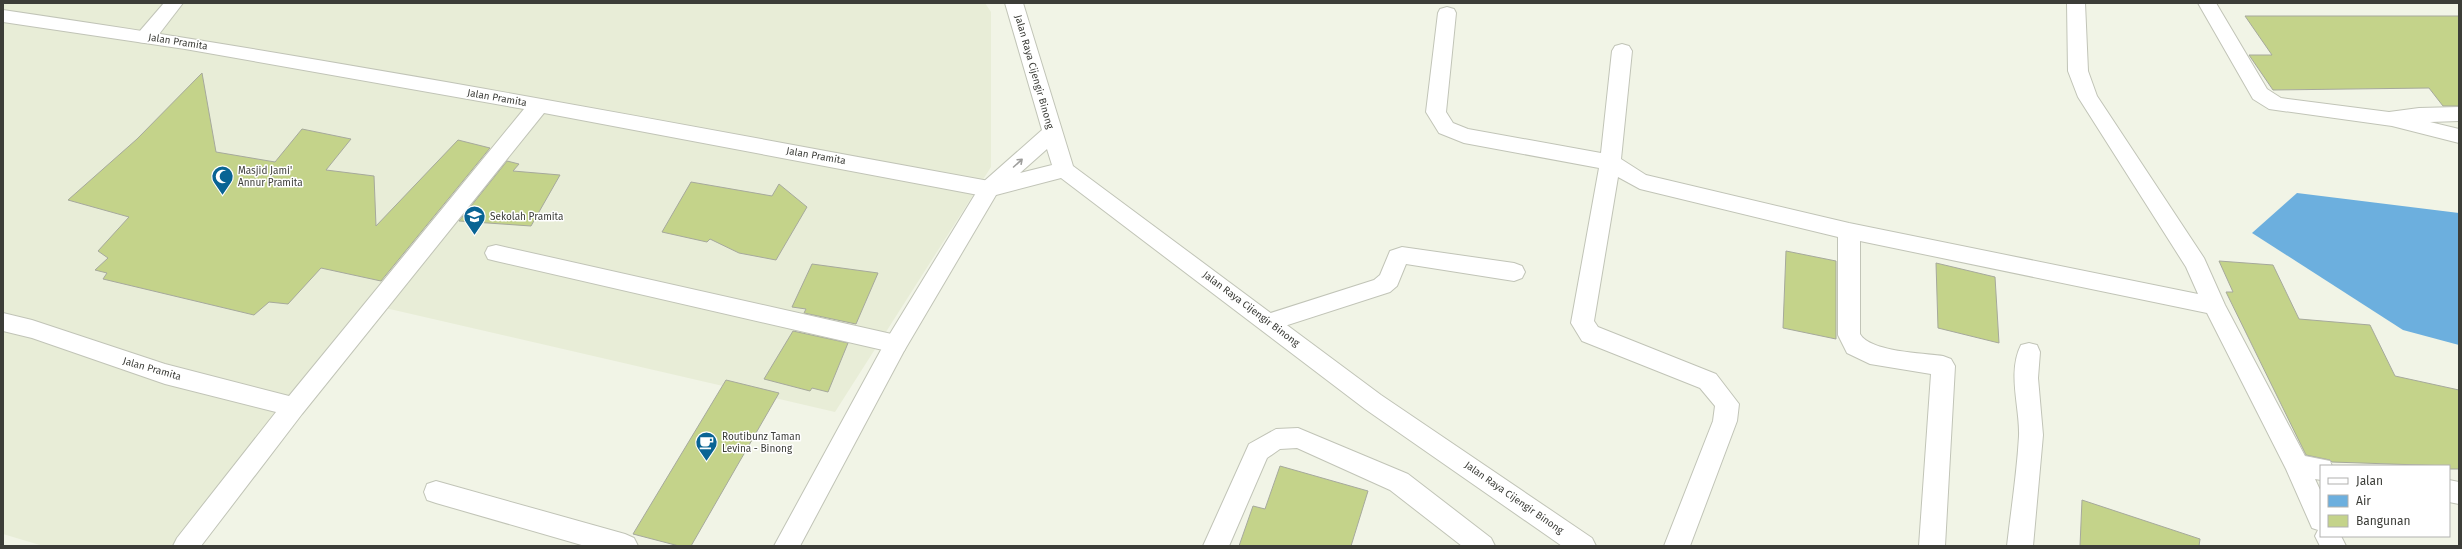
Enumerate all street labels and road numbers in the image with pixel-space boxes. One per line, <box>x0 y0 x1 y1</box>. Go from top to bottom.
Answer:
street label: Jalan Raya Cijengir Binong <box>1012 14 1056 131</box>
street label: Jalan Pramita <box>147 31 209 53</box>
street label: Jalan Pramita <box>466 87 528 109</box>
street label: Jalan Pramita <box>785 145 847 167</box>
street label: Jalan Raya Cijengir Binong <box>1200 269 1302 350</box>
street label: Jalan Pramita <box>121 355 183 383</box>
street label: Jalan Raya Cijengir Binong <box>1462 459 1566 537</box>

